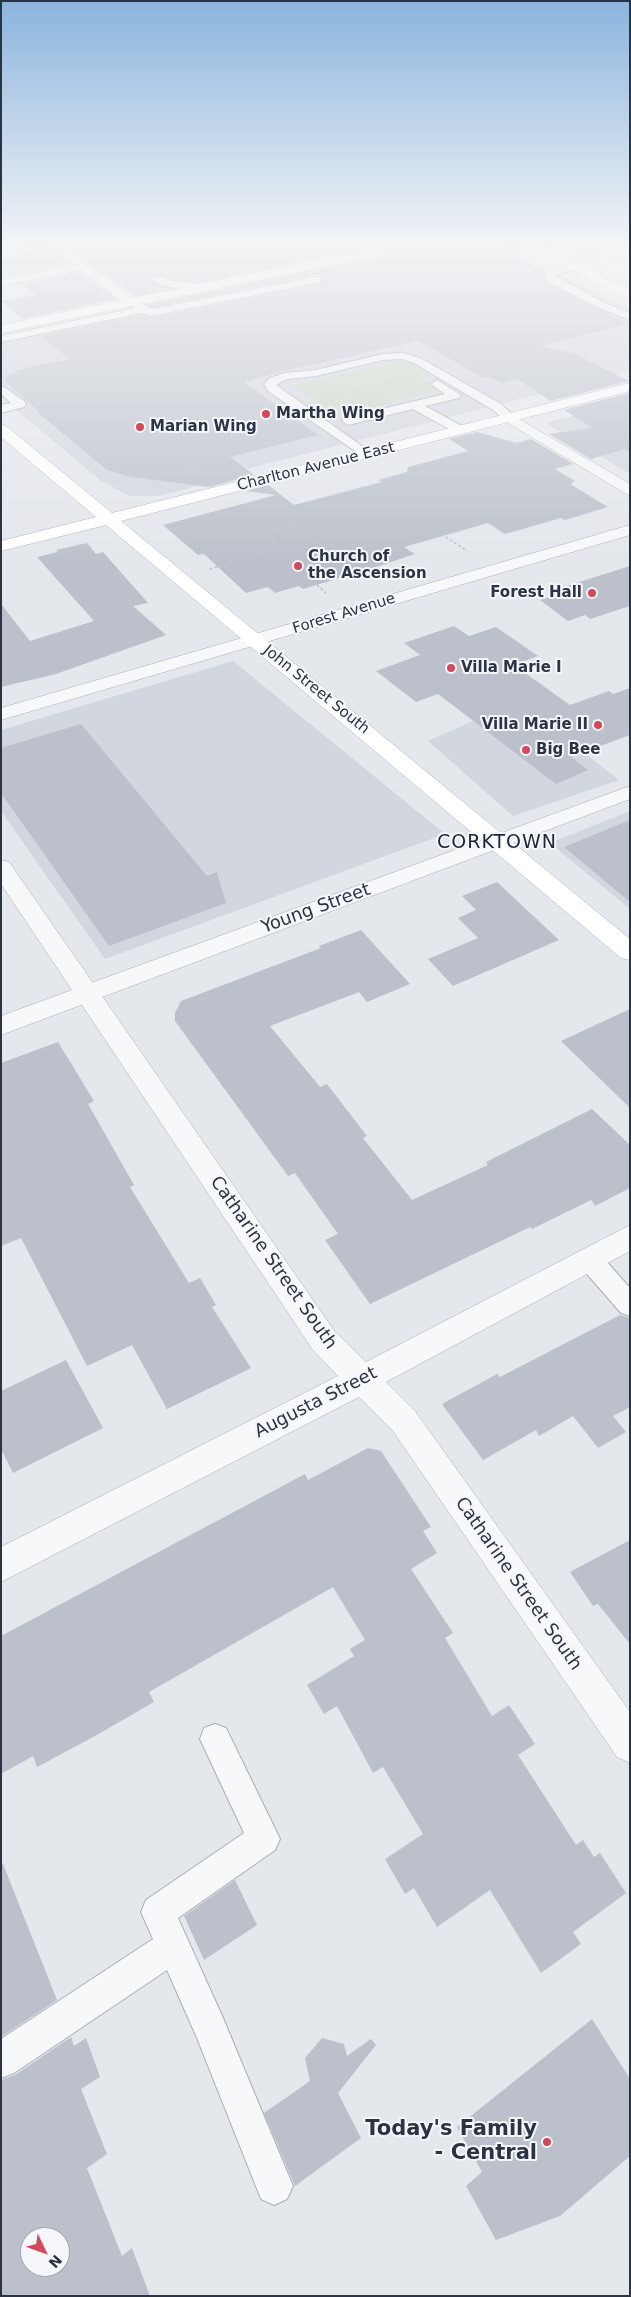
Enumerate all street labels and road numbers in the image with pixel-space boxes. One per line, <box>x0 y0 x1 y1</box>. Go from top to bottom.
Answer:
street label: Charlton Avenue East <box>235 439 397 495</box>
street label: Forest Avenue <box>290 590 398 638</box>
street label: John Street South <box>259 642 373 738</box>
street label: Young Street <box>259 879 373 939</box>
street label: Catharine Street South <box>205 1172 341 1354</box>
street label: Augusta Street <box>251 1363 381 1443</box>
street label: Catharine Street South <box>450 1493 586 1675</box>

